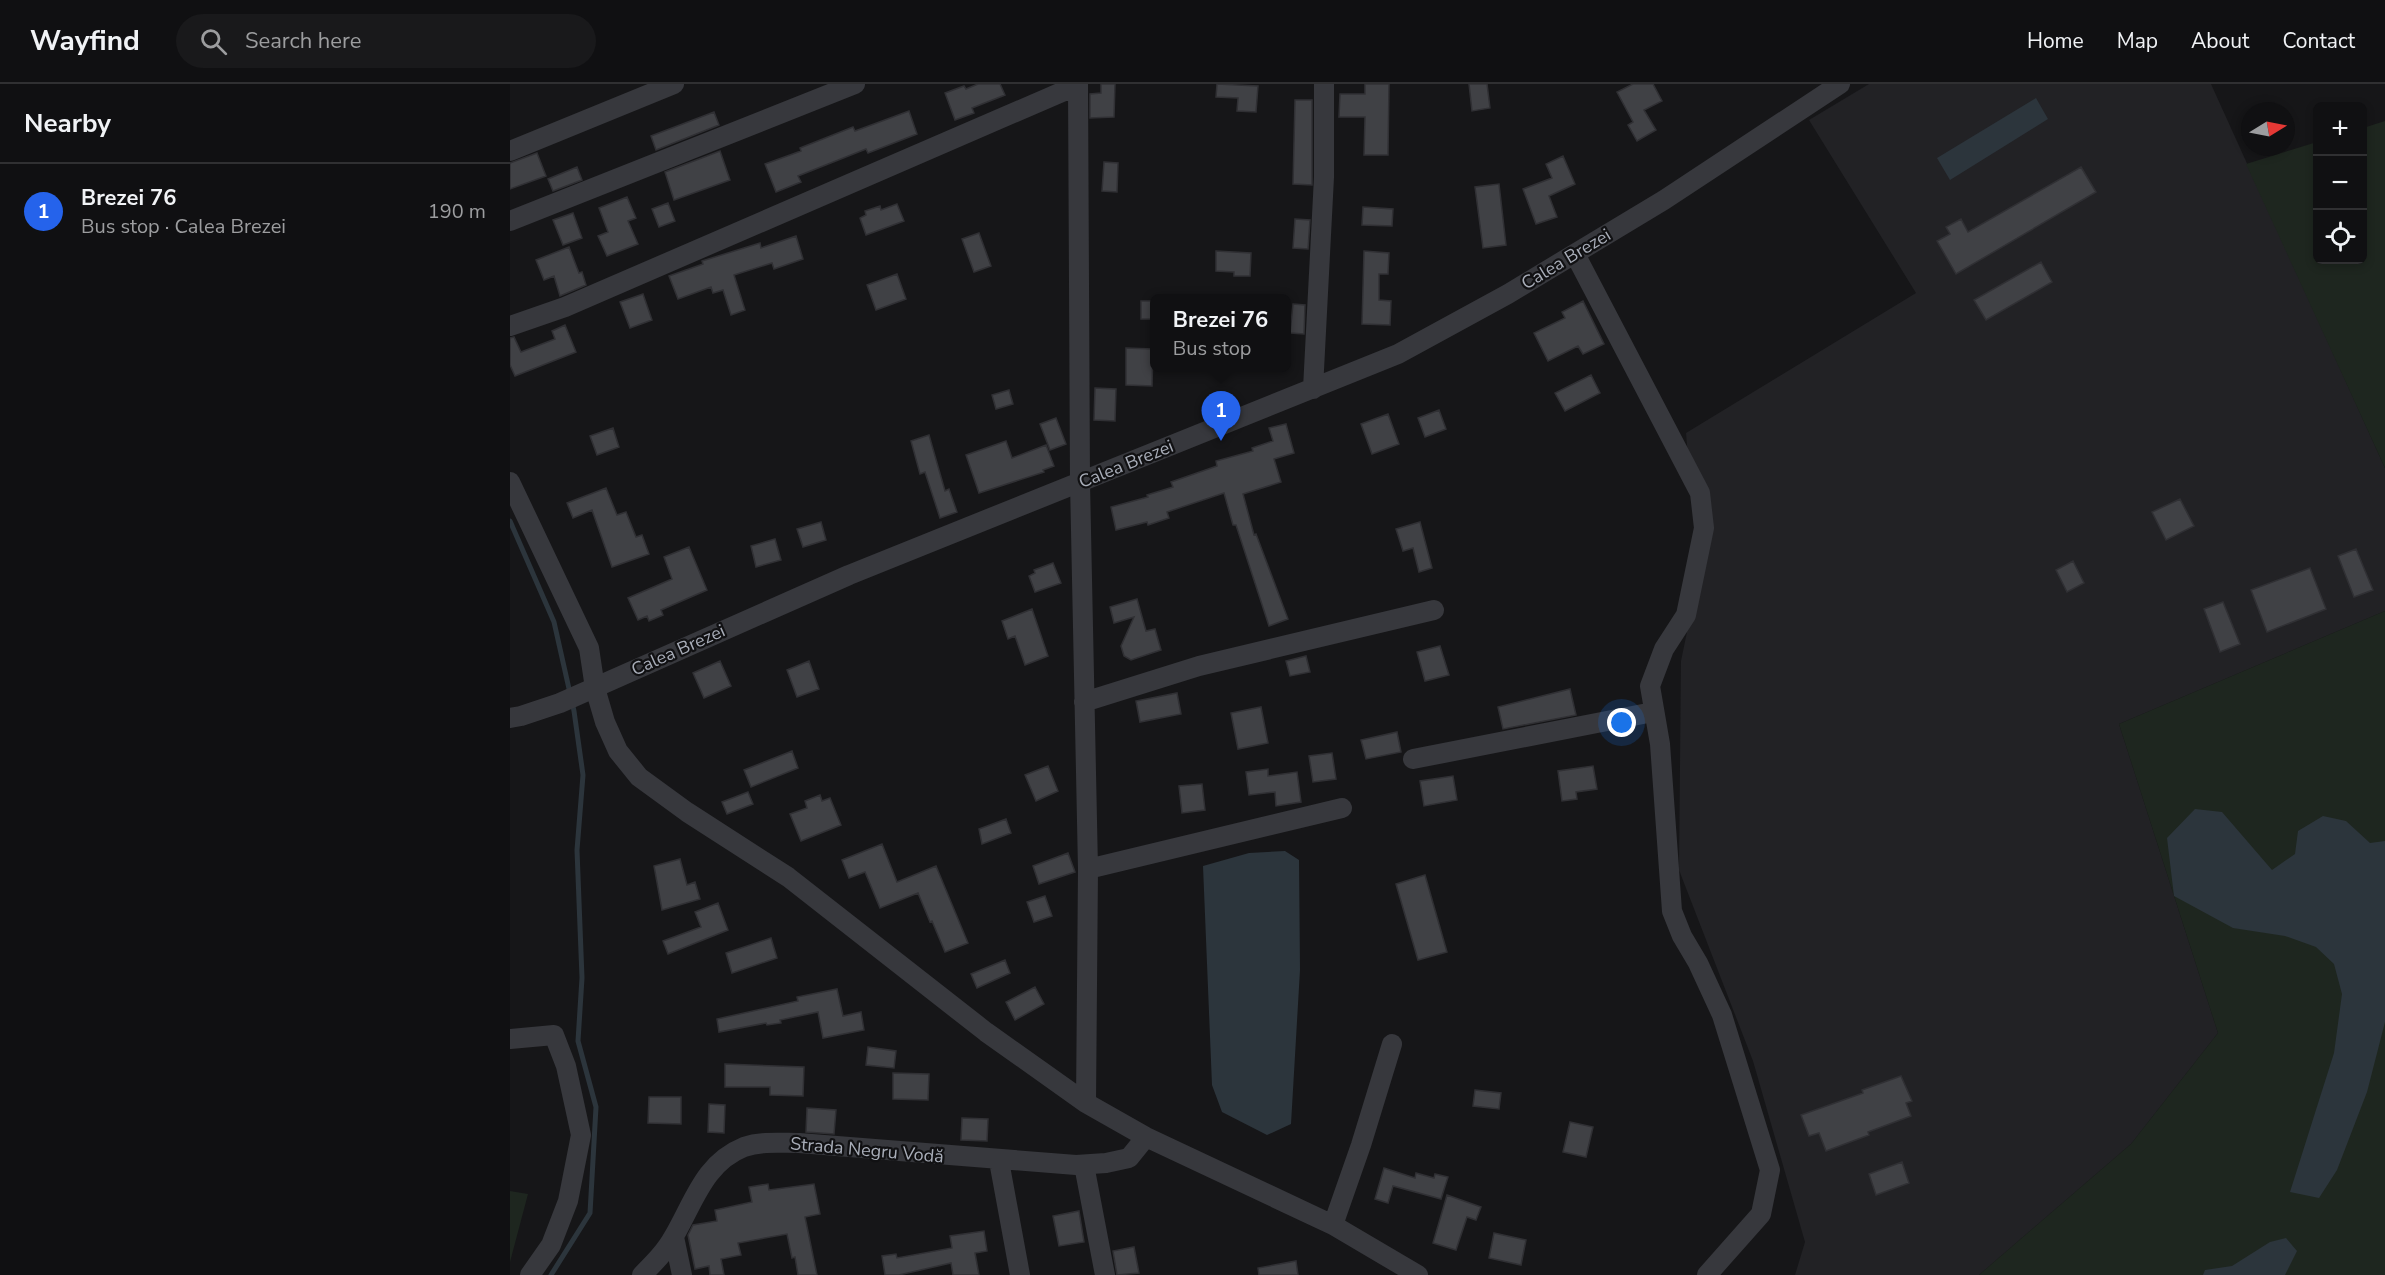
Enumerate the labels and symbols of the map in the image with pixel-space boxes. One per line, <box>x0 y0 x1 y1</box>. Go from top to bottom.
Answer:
north arrow <box>2241 102 2295 156</box>
street label: Calea Brezei <box>1517 223 1615 295</box>
pin: 1 <box>1202 392 1240 441</box>
street label: Calea Brezei <box>1075 434 1177 494</box>
street label: Calea Brezei <box>627 619 729 681</box>
your location <box>1607 708 1636 737</box>
street label: Strada Negru Vodă <box>789 1131 945 1169</box>

